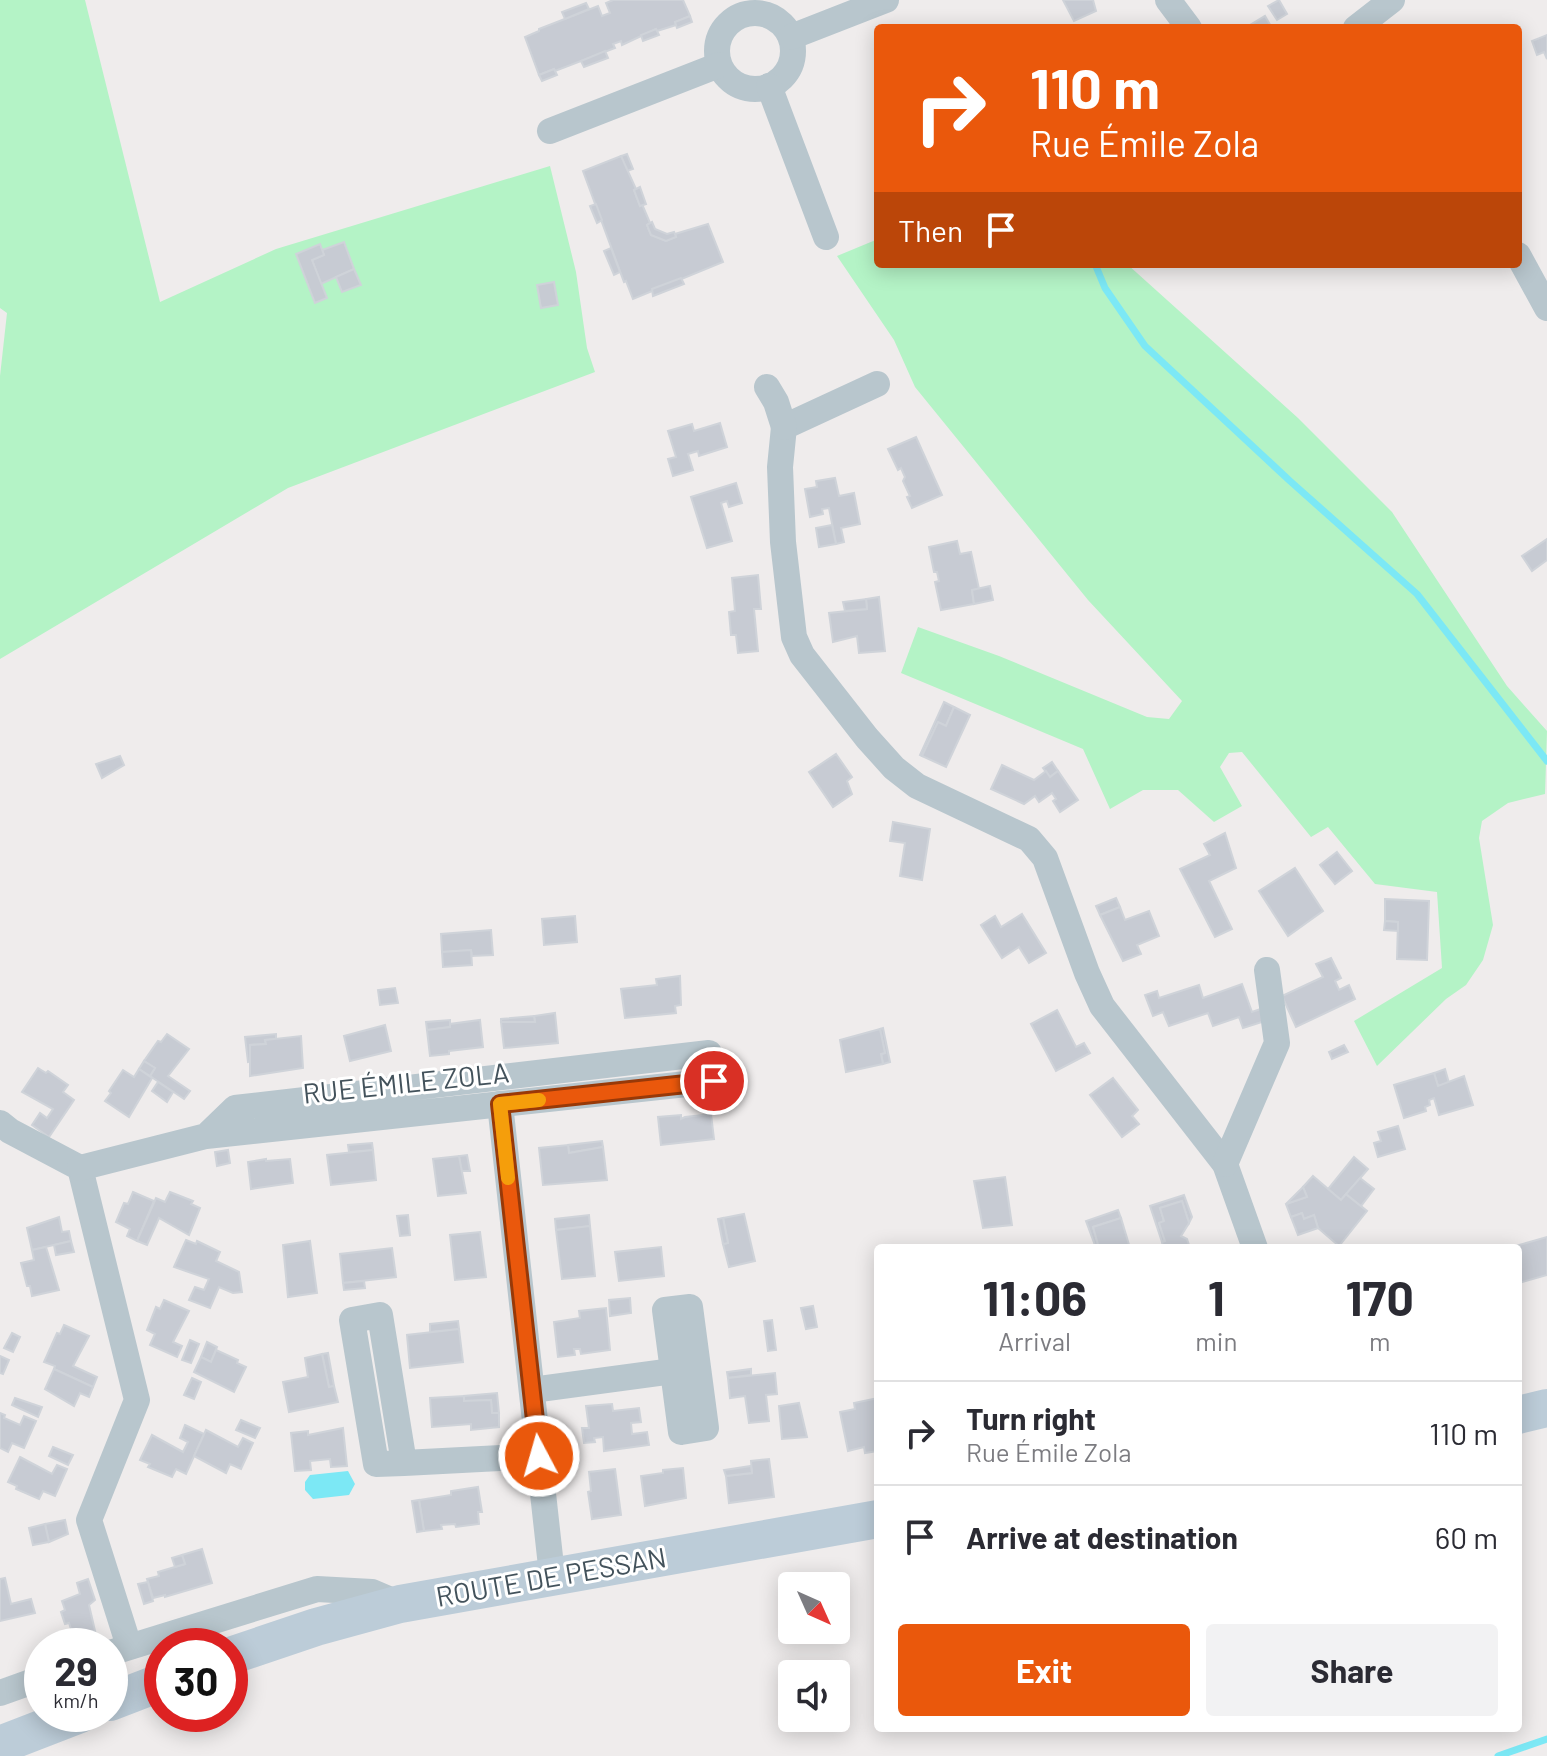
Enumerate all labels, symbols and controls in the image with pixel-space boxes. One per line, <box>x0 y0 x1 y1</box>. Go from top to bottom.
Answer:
text: 110 m <box>1030 53 1160 120</box>
icon: right <box>898 56 1002 160</box>
text: Rue Émile Zola <box>1030 121 1259 164</box>
icon: arrive <box>979 208 1023 252</box>
text: Then <box>898 212 963 248</box>
pin <box>680 1047 748 1115</box>
street label: RUE ÉMILE ZOLA <box>301 1054 511 1110</box>
icon: arrive <box>692 1059 736 1103</box>
text: 11:06 <box>982 1268 1087 1326</box>
text: 1 <box>1208 1268 1225 1326</box>
text: 170 <box>1346 1268 1414 1326</box>
text: Arrival <box>998 1325 1071 1356</box>
text: min <box>1195 1325 1237 1356</box>
text: m <box>1369 1325 1390 1356</box>
text: Turn right <box>966 1400 1096 1436</box>
icon: right <box>898 1411 942 1455</box>
position arrow <box>497 1414 581 1498</box>
text: 110 m <box>1429 1415 1498 1451</box>
text: Rue Émile Zola <box>966 1436 1132 1467</box>
icon: arrive <box>898 1515 942 1559</box>
text: Arrive at destination <box>966 1519 1238 1555</box>
text: 60 m <box>1435 1519 1498 1555</box>
street label: ROUTE DE PESSAN <box>433 1539 669 1613</box>
north arrow <box>778 1572 850 1644</box>
map controls <box>778 1572 850 1732</box>
button: Exit <box>898 1624 1190 1716</box>
button: Share <box>1206 1624 1498 1716</box>
speed limit sign: 30 <box>144 1628 248 1732</box>
text: 29 <box>54 1646 98 1694</box>
button: sound <box>778 1660 850 1732</box>
text: km/h <box>53 1688 99 1712</box>

